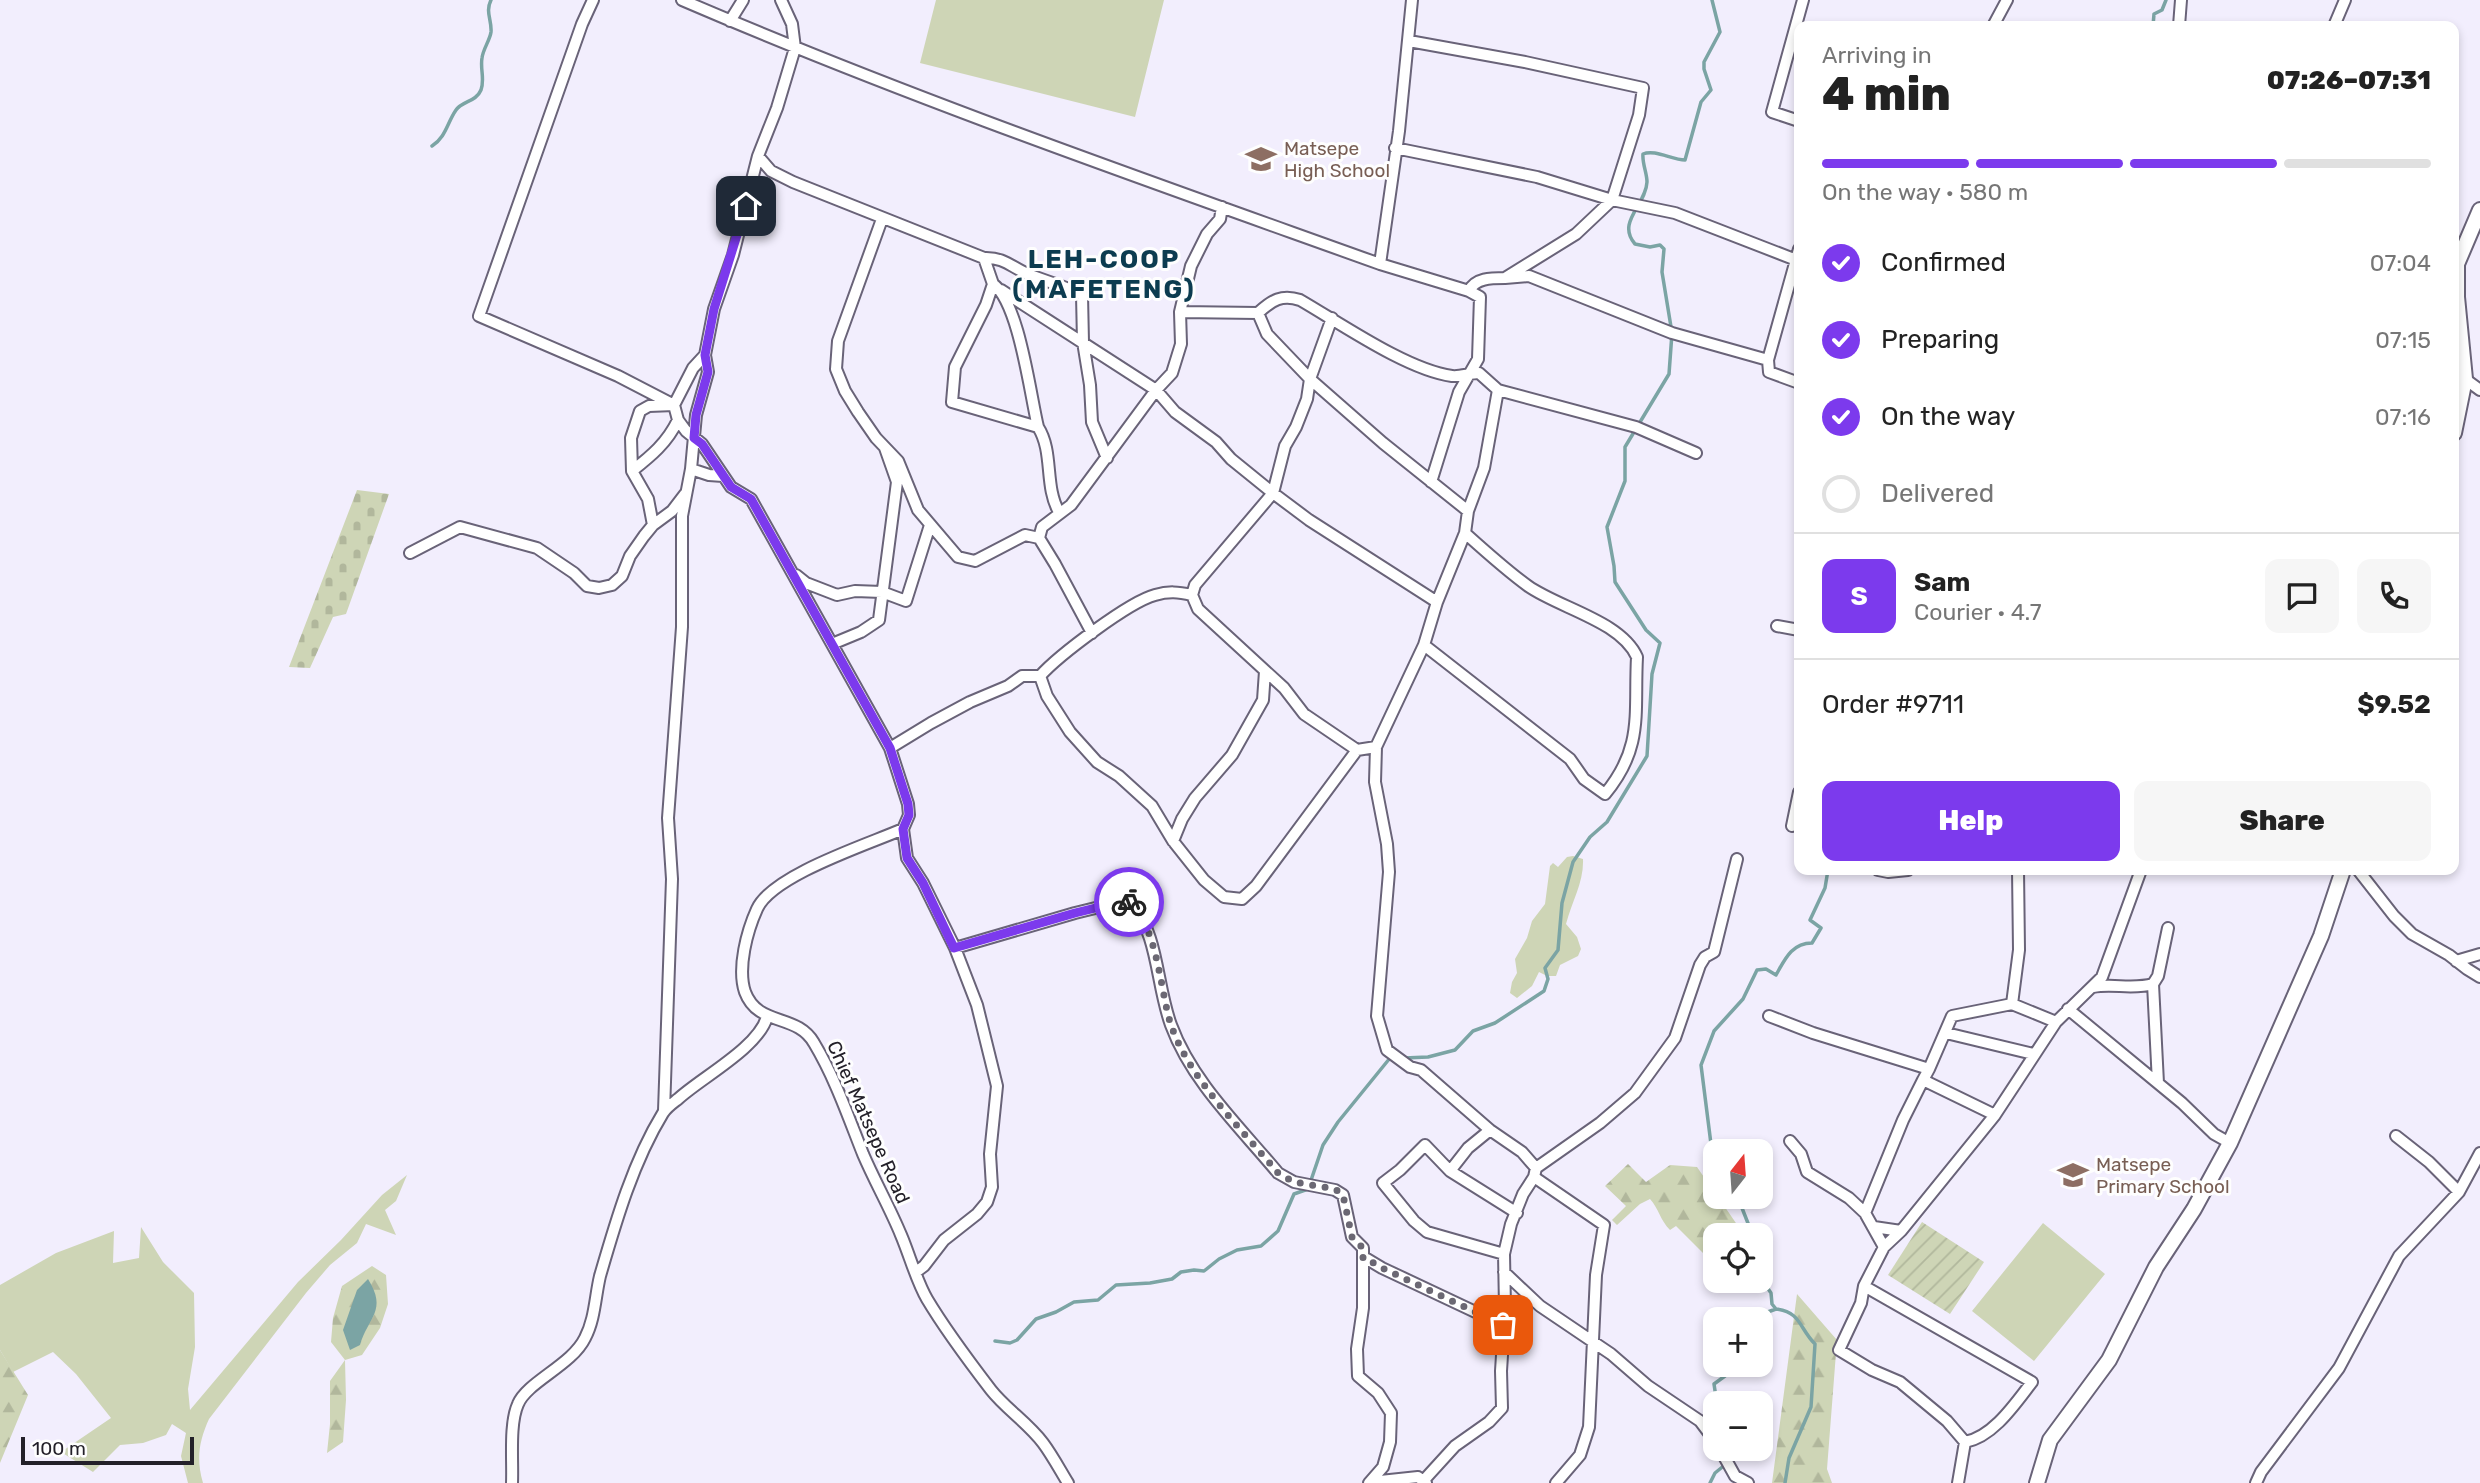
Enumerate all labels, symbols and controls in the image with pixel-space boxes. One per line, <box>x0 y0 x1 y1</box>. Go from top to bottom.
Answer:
text: Arriving in <box>1822 41 1932 69</box>
text: 07:26–07:31 <box>2267 65 2431 96</box>
text: 4 min <box>1822 67 1951 122</box>
place label: Matsepe High School <box>1284 137 1390 182</box>
school or university icon: Matsepe High School <box>1244 142 1278 176</box>
pin <box>716 176 776 236</box>
text: On the way · 580 m <box>1822 178 2028 206</box>
icon: home <box>727 187 765 225</box>
district label: LEH-COOP (MAFETENG) <box>1012 244 1196 305</box>
icon: check <box>1822 244 1860 282</box>
text: Confirmed <box>1881 247 2006 278</box>
text: 07:04 <box>2370 249 2431 277</box>
icon: check <box>1822 321 1860 359</box>
text: Preparing <box>1881 324 1999 355</box>
text: 07:15 <box>2375 326 2431 354</box>
icon: check <box>1822 398 1860 436</box>
text: On the way <box>1881 401 2015 432</box>
text: 07:16 <box>2375 403 2431 431</box>
text: Delivered <box>1881 478 1994 509</box>
button: chat <box>2265 559 2339 633</box>
button: phone <box>2357 559 2431 633</box>
text: Sam <box>1914 567 1970 598</box>
text: S <box>1850 581 1868 612</box>
text: Courier · 4.7 <box>1914 598 2041 626</box>
text: Order #9711 <box>1822 689 1964 720</box>
text: $9.52 <box>2357 689 2431 720</box>
button: Help <box>1822 781 2120 861</box>
button: Share <box>2134 781 2431 861</box>
courier <box>1094 867 1164 937</box>
icon: bike <box>1110 883 1148 921</box>
street label: Chief Matsepe Road <box>822 1037 915 1207</box>
north arrow <box>1703 1139 1773 1209</box>
map controls <box>1703 1139 1773 1461</box>
place label: Matsepe Primary School <box>2096 1153 2230 1198</box>
school or university icon: Matsepe Primary School <box>2056 1158 2090 1192</box>
button: locate <box>1703 1223 1773 1293</box>
pin <box>1473 1295 1533 1355</box>
icon: bag <box>1484 1306 1522 1344</box>
button: + <box>1703 1307 1773 1377</box>
button: − <box>1703 1391 1773 1461</box>
scale bar <box>21 1434 194 1466</box>
text: 100 m <box>32 1437 86 1460</box>

